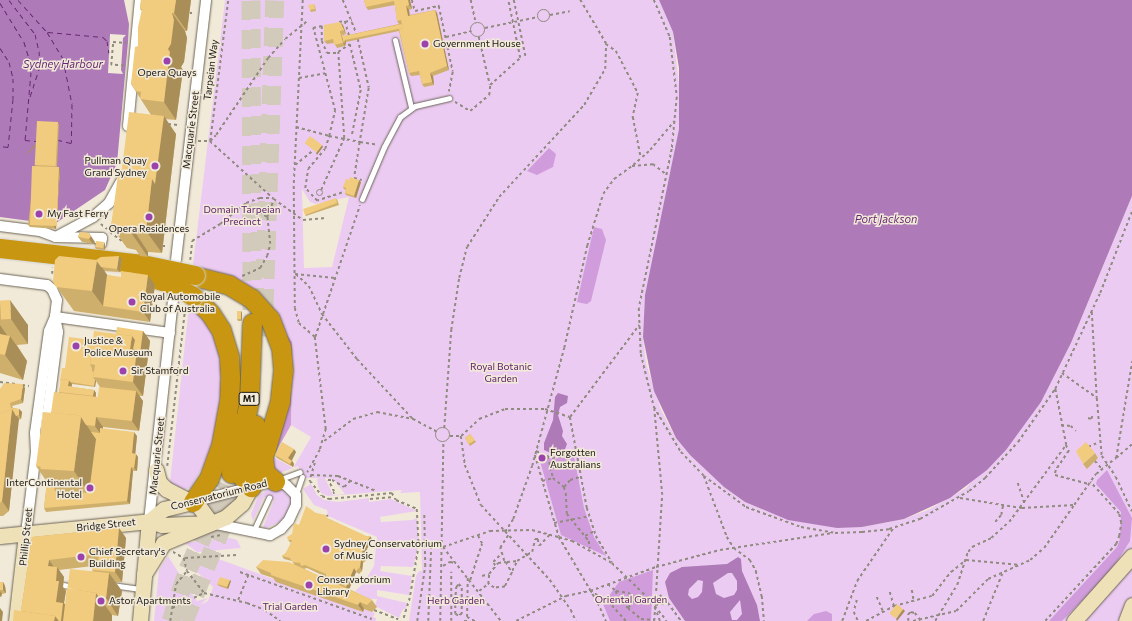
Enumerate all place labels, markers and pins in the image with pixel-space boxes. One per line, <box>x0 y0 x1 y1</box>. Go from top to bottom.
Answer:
place label: Government House <box>433 38 521 50</box>
marker: Government House <box>420 39 430 49</box>
marker: Opera Quays <box>162 56 172 66</box>
place label: Opera Quays <box>138 67 196 79</box>
place label: Pullman Quay Grand Sydney <box>84 154 147 178</box>
marker: Pullman Quay Grand Sydney <box>150 161 160 171</box>
place label: My Fast Ferry <box>47 208 109 220</box>
marker: My Fast Ferry <box>34 209 44 219</box>
marker: Opera Residences <box>144 212 154 222</box>
place label: Opera Residences <box>109 223 189 235</box>
place label: Royal Automobile Club of Australia <box>140 290 220 314</box>
marker: Royal Automobile Club of Australia <box>127 297 137 307</box>
place label: Justice & Police Museum <box>84 334 153 358</box>
marker: Justice & Police Museum <box>71 341 81 351</box>
place label: Sir Stamford <box>131 365 188 377</box>
marker: Sir Stamford <box>118 366 128 376</box>
place label: Forgotten Australians <box>550 446 601 470</box>
marker: Forgotten Australians <box>537 453 547 463</box>
place label: InterContinental Hotel <box>6 476 82 500</box>
marker: InterContinental Hotel <box>85 483 95 493</box>
place label: Sydney Conservatorium of Music <box>334 537 442 560</box>
marker: Sydney Conservatorium of Music <box>321 544 331 554</box>
place label: Chief Secretary's Building <box>89 545 165 568</box>
marker: Chief Secretary's Building <box>76 552 86 562</box>
place label: Conservatorium Library <box>317 573 391 596</box>
marker: Conservatorium Library <box>304 580 314 590</box>
place label: Astor Apartments <box>109 595 191 607</box>
marker: Astor Apartments <box>96 596 106 606</box>

